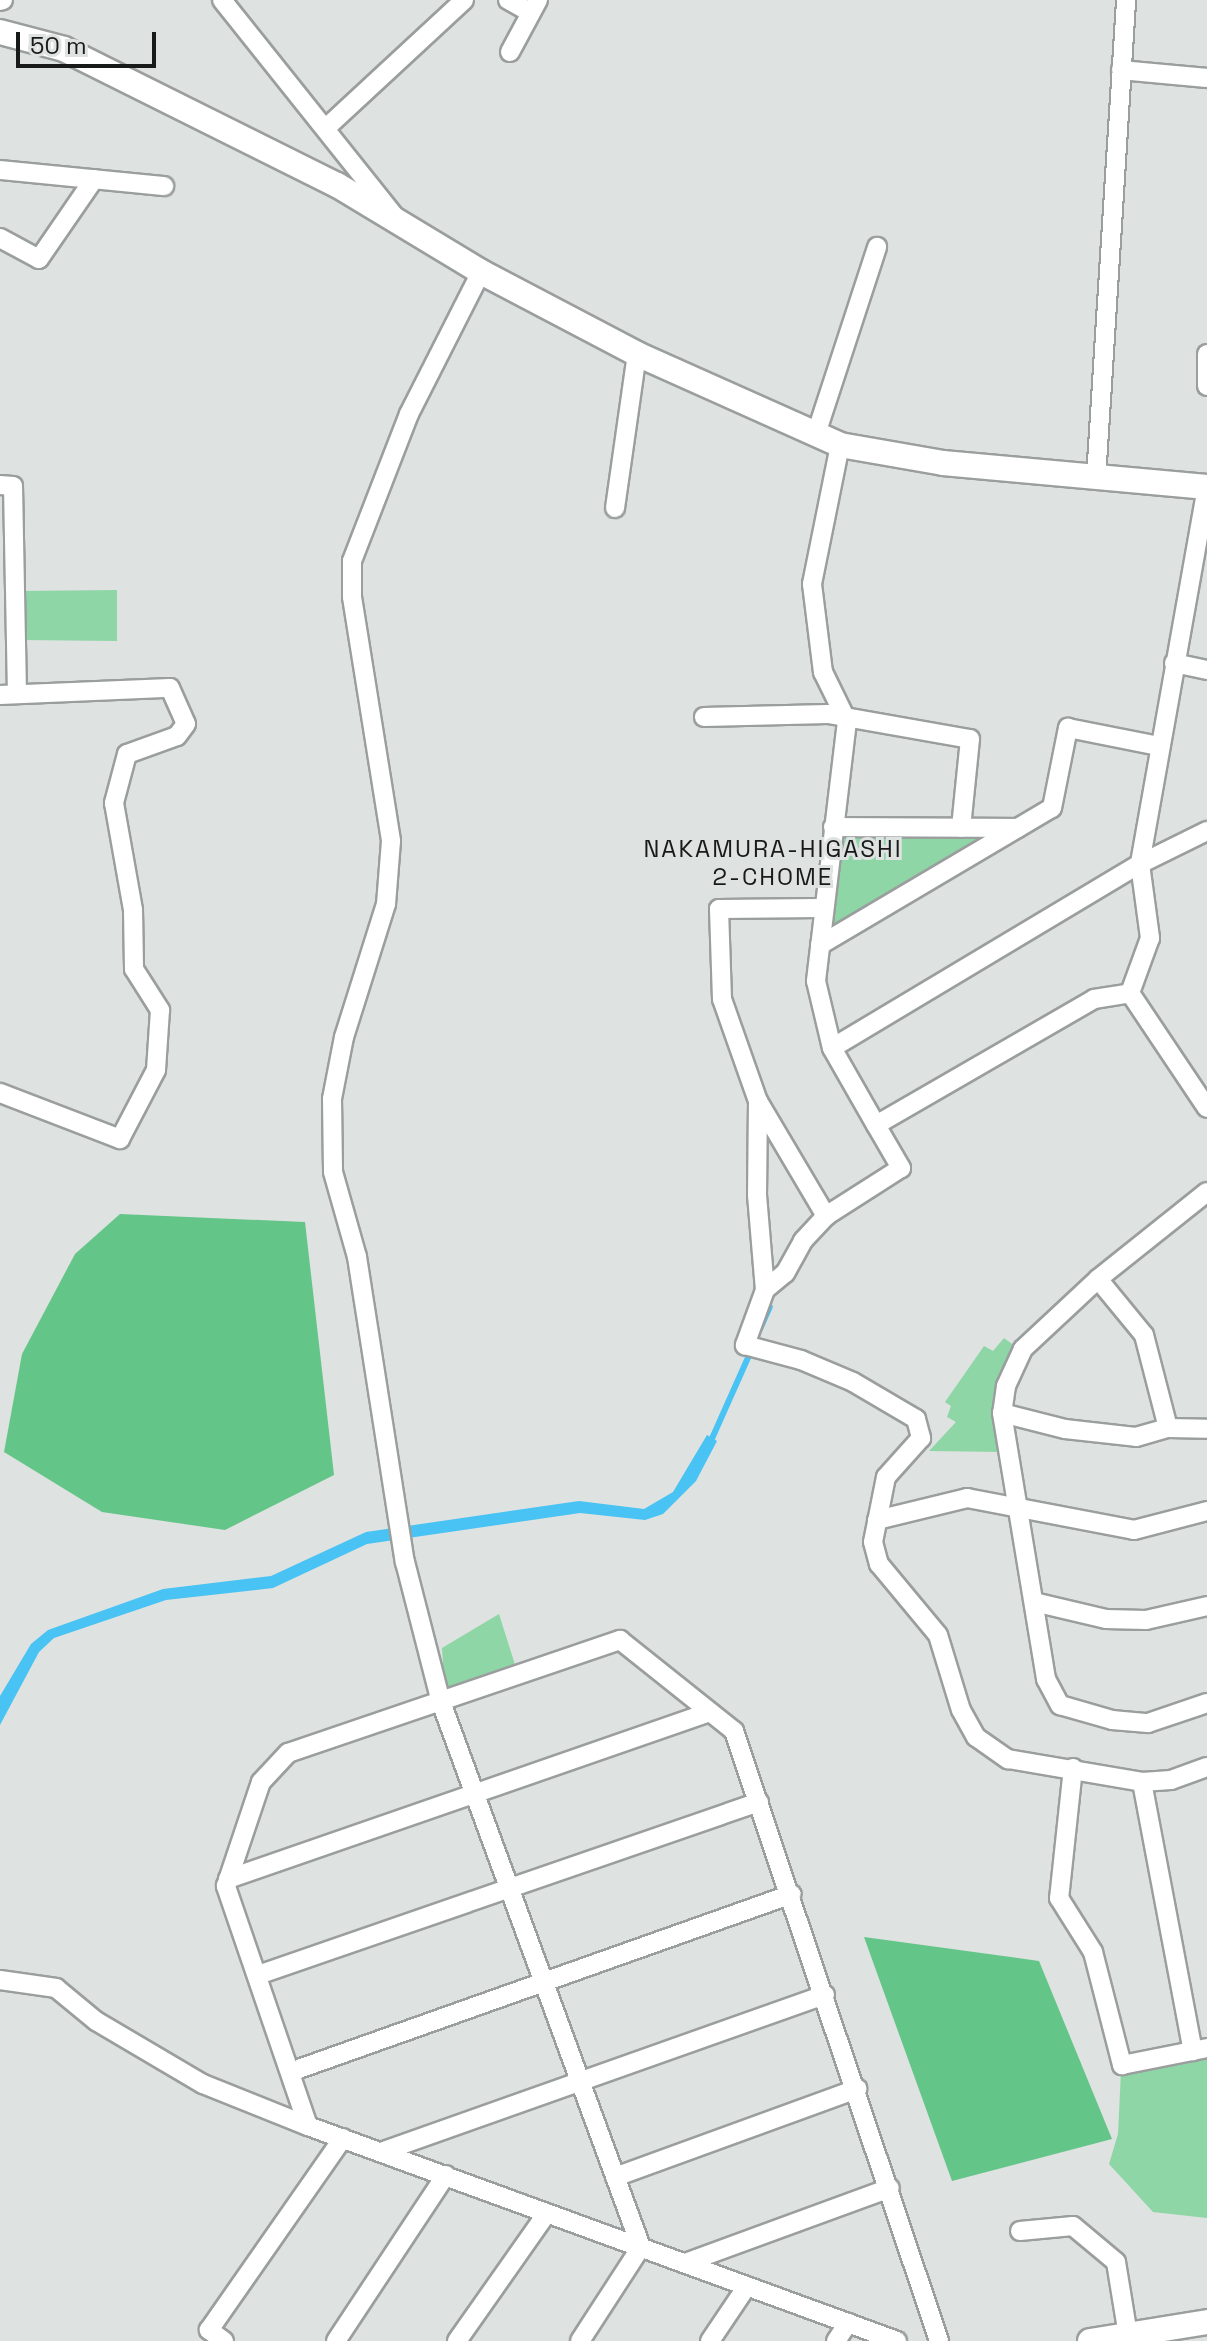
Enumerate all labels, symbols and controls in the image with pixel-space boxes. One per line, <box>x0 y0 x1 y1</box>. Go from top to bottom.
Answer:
scale bar <box>20 16 160 66</box>
text: 50 m <box>30 30 87 61</box>
district label: NAKAMURA-HIGASHI 2-CHOME <box>643 835 903 891</box>

